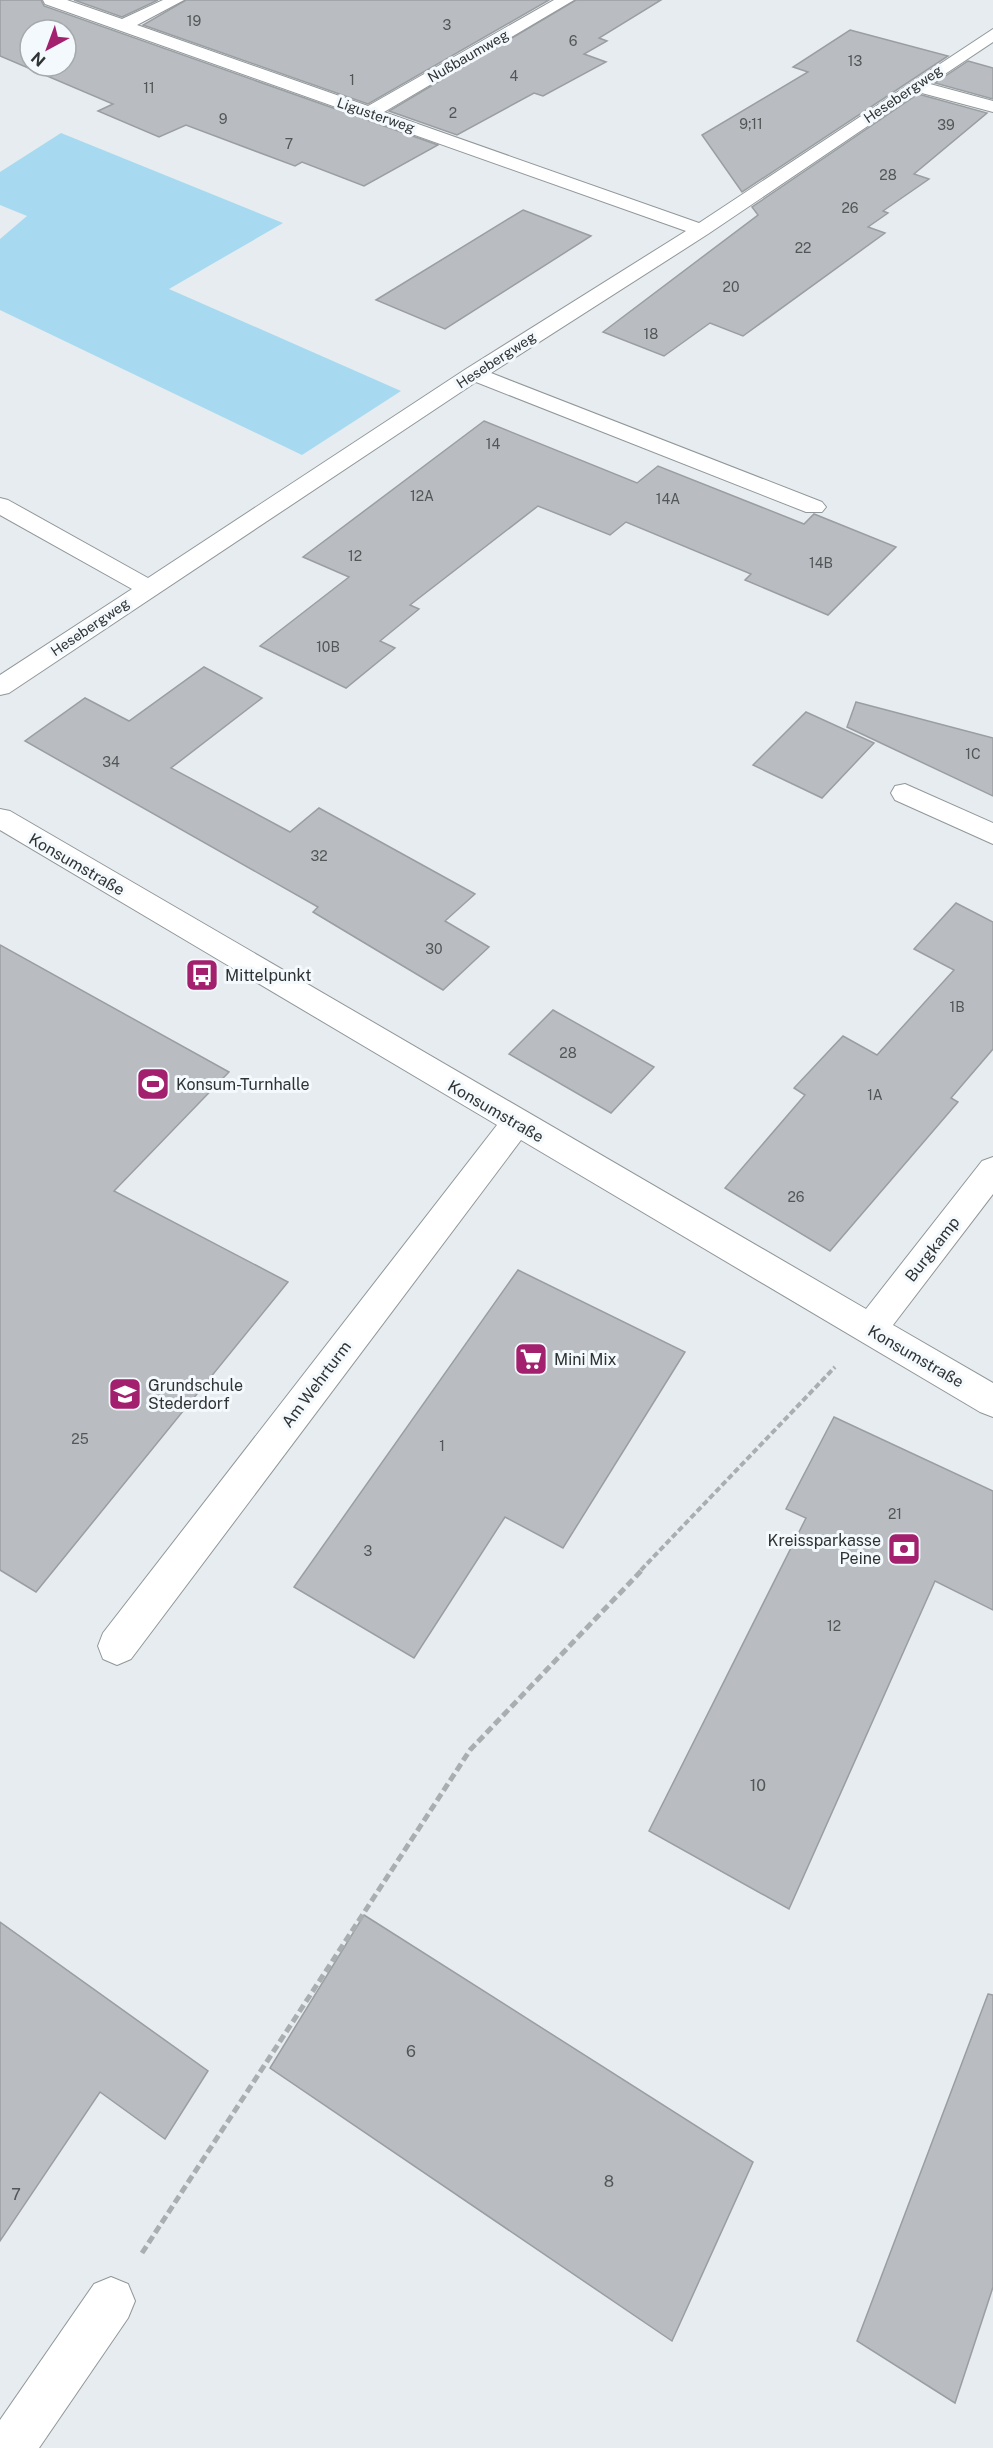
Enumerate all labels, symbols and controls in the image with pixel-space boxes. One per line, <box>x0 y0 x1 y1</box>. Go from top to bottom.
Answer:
house number: 19 <box>187 13 201 29</box>
house number: 3 <box>443 17 452 33</box>
north arrow <box>18 18 78 78</box>
street label: Nußbaumweg <box>425 26 511 86</box>
house number: 6 <box>569 33 578 49</box>
text: N <box>28 48 49 70</box>
house number: 13 <box>848 53 862 69</box>
street label: Hesebergweg <box>861 62 945 126</box>
house number: 4 <box>510 68 519 84</box>
house number: 1 <box>349 72 355 88</box>
house number: 11 <box>143 80 155 96</box>
street label: Ligusterweg <box>335 94 417 136</box>
house number: 2 <box>449 105 457 121</box>
house number: 9 <box>219 111 228 127</box>
house number: 9;11 <box>739 116 763 132</box>
house number: 39 <box>937 117 955 133</box>
house number: 7 <box>285 136 293 152</box>
house number: 28 <box>879 167 897 183</box>
house number: 26 <box>841 200 859 216</box>
house number: 22 <box>795 240 811 256</box>
house number: 20 <box>723 279 739 295</box>
house number: 18 <box>644 326 658 342</box>
street label: Hesebergweg <box>453 328 539 392</box>
house number: 14 <box>486 436 500 452</box>
house number: 12A <box>410 488 434 504</box>
house number: 14A <box>656 491 680 507</box>
house number: 12 <box>348 548 362 564</box>
house number: 14B <box>809 555 833 571</box>
street label: Hesebergweg <box>48 595 132 659</box>
house number: 10B <box>316 639 340 655</box>
house number: 1C <box>965 746 981 762</box>
house number: 34 <box>102 754 120 770</box>
street label: Konsumstraße <box>26 829 128 900</box>
house number: 32 <box>310 848 328 864</box>
house number: 30 <box>425 941 443 957</box>
bus stop icon: Mittelpunkt <box>184 957 220 993</box>
place label: Mittelpunkt <box>225 966 312 985</box>
house number: 1B <box>949 999 965 1015</box>
house number: 28 <box>559 1045 577 1061</box>
sports icon: Konsum-Turnhalle <box>135 1066 171 1102</box>
place label: Konsum-Turnhalle <box>176 1075 310 1094</box>
street label: Konsumstraße <box>445 1076 547 1147</box>
house number: 1A <box>867 1087 883 1103</box>
house number: 26 <box>787 1189 805 1205</box>
street label: Burgkamp <box>901 1213 964 1286</box>
street label: Konsumstraße <box>865 1321 967 1392</box>
street label: Am Wehrturm <box>278 1337 355 1431</box>
supermarket icon: Mini Mix <box>513 1341 549 1377</box>
place label: Mini Mix <box>554 1350 616 1369</box>
school or university icon: Grundschule Stederdorf <box>107 1376 143 1412</box>
place label: Grundschule Stederdorf <box>148 1376 243 1413</box>
house number: 25 <box>71 1431 89 1447</box>
house number: 1 <box>439 1438 445 1454</box>
house number: 21 <box>888 1506 902 1522</box>
place label: Kreissparkasse Peine <box>767 1531 881 1568</box>
bank icon: Kreissparkasse Peine <box>886 1531 922 1567</box>
house number: 3 <box>364 1543 373 1559</box>
house number: 12 <box>827 1618 841 1634</box>
house number: 10 <box>750 1776 766 1795</box>
house number: 6 <box>406 2042 416 2061</box>
house number: 8 <box>604 2172 614 2191</box>
house number: 7 <box>11 2185 21 2204</box>

